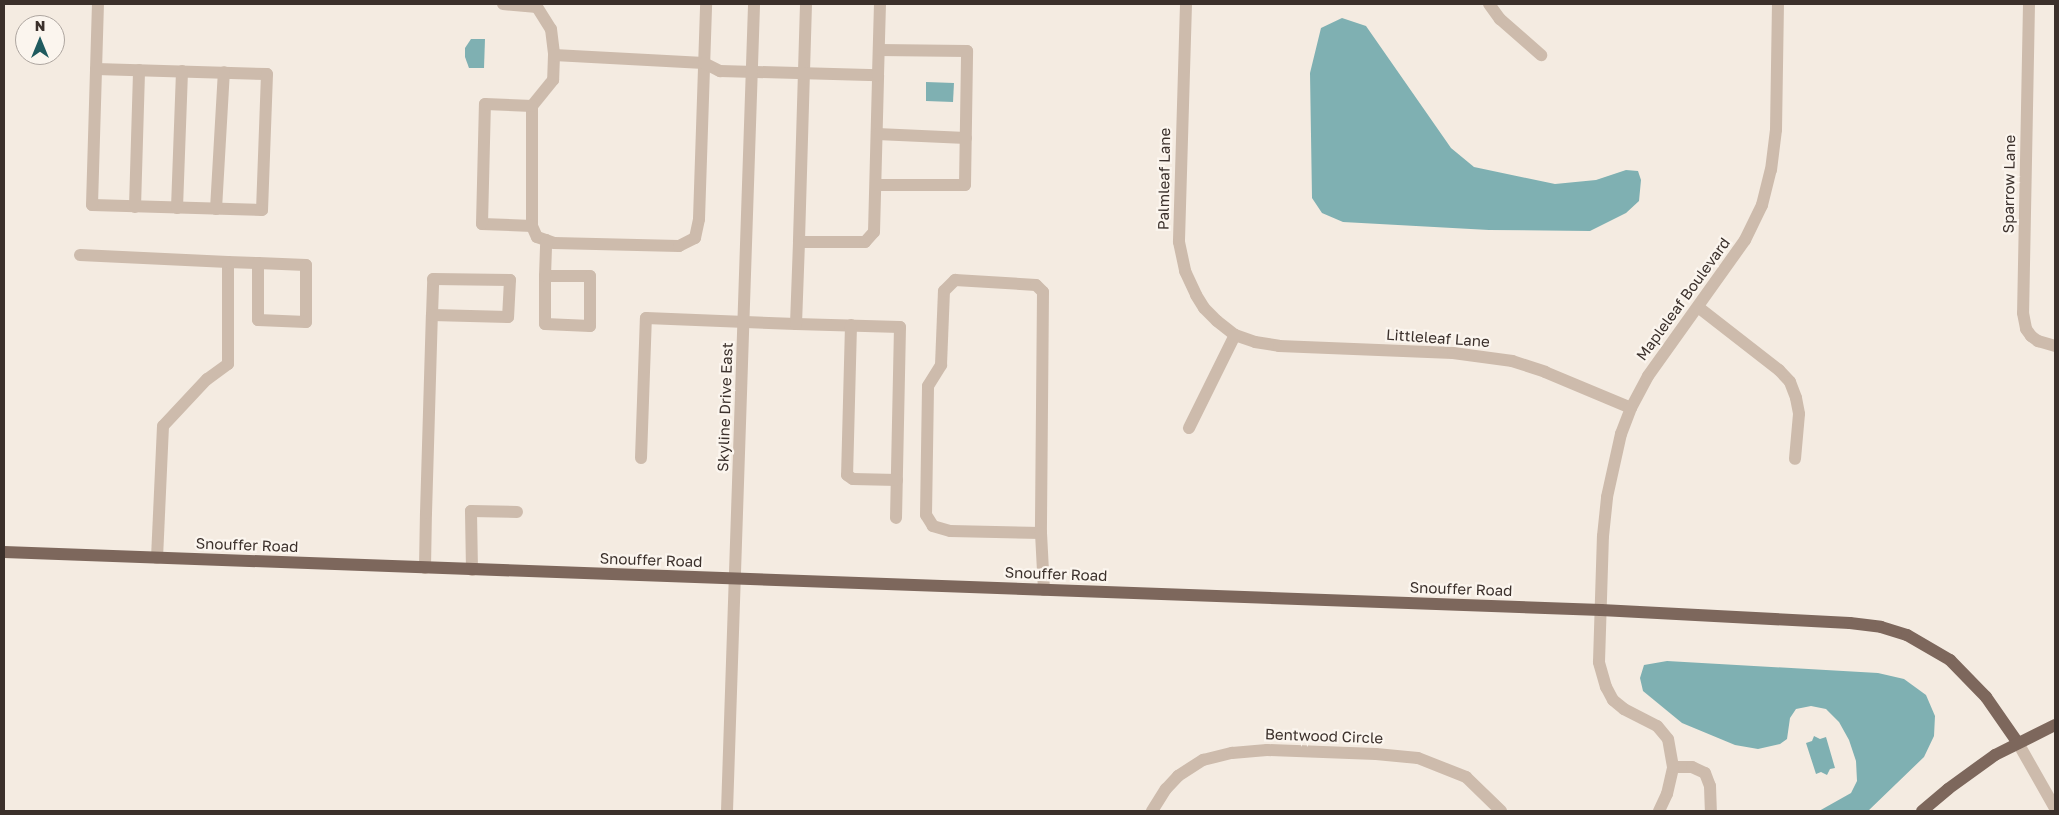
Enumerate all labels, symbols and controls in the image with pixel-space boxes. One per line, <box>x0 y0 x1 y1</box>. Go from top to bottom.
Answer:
north arrow <box>15 15 65 65</box>
text: N <box>35 17 45 34</box>
street label: Palmleaf Lane <box>1154 128 1174 230</box>
street label: Sparrow Lane <box>1999 135 2019 233</box>
street label: Mapleleaf Boulevard <box>1632 234 1734 364</box>
street label: Littleleaf Lane <box>1386 325 1490 351</box>
street label: Skyline Drive East <box>714 342 736 472</box>
street label: Snouffer Road <box>195 534 299 556</box>
street label: Snouffer Road <box>599 549 703 571</box>
street label: Snouffer Road <box>1004 563 1108 585</box>
street label: Snouffer Road <box>1409 578 1513 600</box>
street label: Bentwood Circle <box>1265 725 1383 747</box>

